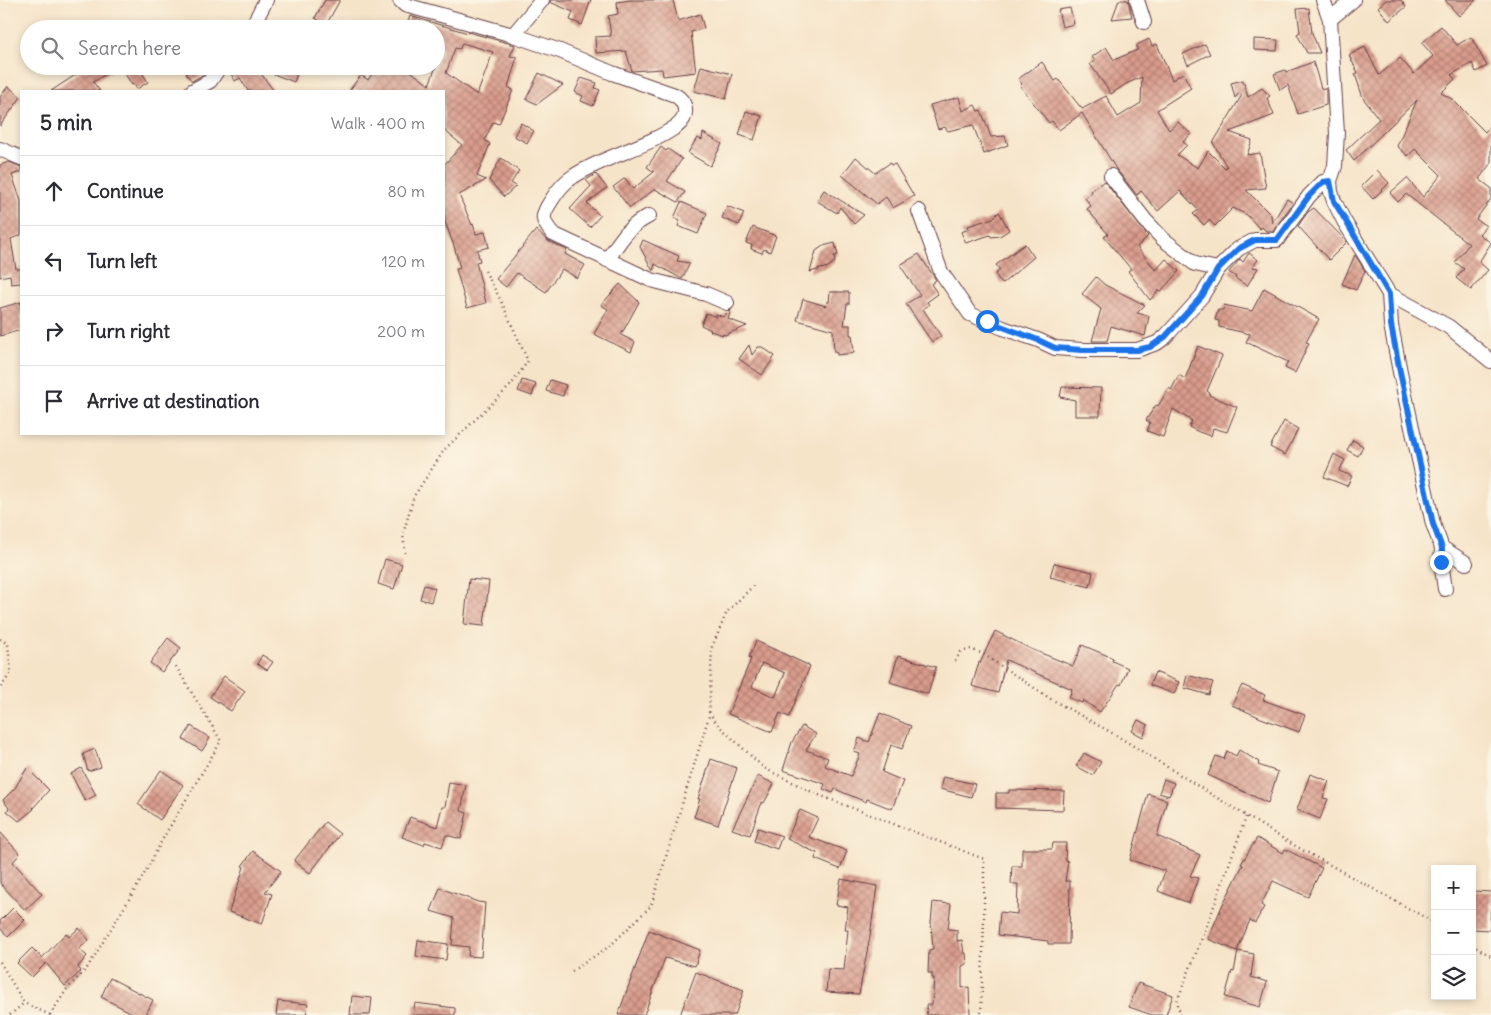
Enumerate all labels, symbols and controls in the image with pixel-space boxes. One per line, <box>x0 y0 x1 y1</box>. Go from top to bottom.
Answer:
search box <box>20 20 445 75</box>
icon: search <box>38 34 66 62</box>
text: Search here <box>78 36 181 60</box>
text: 5 min <box>40 109 92 136</box>
text: Walk · 400 m <box>331 113 425 133</box>
icon: ahead <box>40 177 68 205</box>
text: Continue <box>87 179 164 203</box>
text: 80 m <box>387 181 425 201</box>
icon: left <box>40 247 68 275</box>
text: Turn left <box>87 249 157 273</box>
text: 120 m <box>382 251 425 271</box>
route start <box>976 310 999 333</box>
icon: right <box>40 317 68 345</box>
text: Turn right <box>87 319 170 343</box>
text: 200 m <box>377 321 425 341</box>
icon: arrive <box>40 387 68 415</box>
text: Arrive at destination <box>87 389 260 413</box>
route end <box>1430 551 1453 574</box>
map controls <box>1431 865 1476 1000</box>
button: + <box>1431 865 1476 910</box>
button: − <box>1431 910 1476 955</box>
button: layers <box>1431 955 1476 1000</box>

